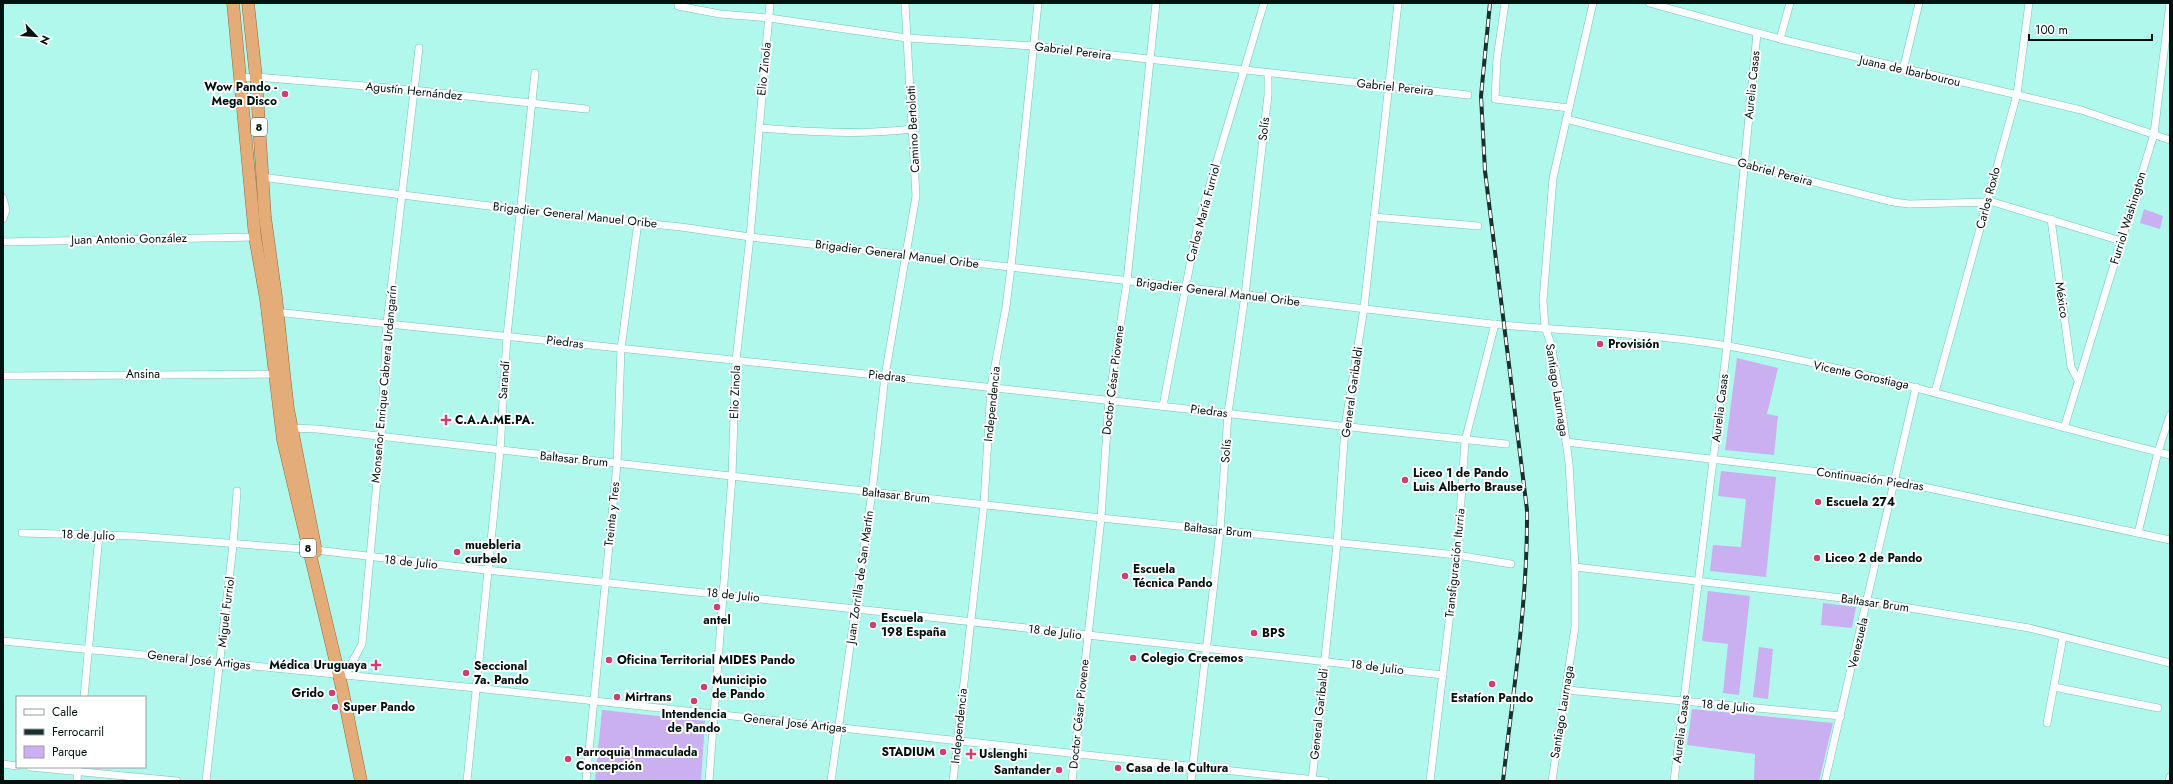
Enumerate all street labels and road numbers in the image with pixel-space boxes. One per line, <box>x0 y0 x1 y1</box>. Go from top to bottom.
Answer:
street label: Gabriel Pereira <box>1034 37 1113 65</box>
street label: Elio Zinola <box>752 41 776 97</box>
street label: Aurelia Casas <box>1739 50 1765 120</box>
street label: Juana de Ibarbourou <box>1856 50 1962 91</box>
street label: Gabriel Pereira <box>1356 74 1435 100</box>
street label: Agustín Hernández <box>365 77 464 105</box>
street label: Camino Bertolotti <box>902 85 924 173</box>
street label: Solís <box>1254 116 1274 142</box>
road number: 8 <box>251 118 267 136</box>
street label: Gabriel Pereira <box>1735 153 1815 191</box>
street label: Carlos María Furriol <box>1181 162 1225 264</box>
street label: Carlos Roxlo <box>1971 165 2005 231</box>
street label: Furriol Washington <box>2105 170 2151 266</box>
street label: Brigadier General Manuel Oribe <box>492 197 658 233</box>
street label: Juan Antonio González <box>69 229 188 249</box>
street label: Brigadier General Manuel Oribe <box>814 235 980 273</box>
street label: Brigadier General Manuel Oribe <box>1135 273 1301 311</box>
street label: México <box>2051 281 2074 320</box>
street label: Monseñor Enrique Cabrera Urdangarín <box>366 284 402 484</box>
street label: Doctor César Piovene <box>1097 324 1129 436</box>
street label: Piedras <box>545 331 585 353</box>
street label: Santiago Laurnaga <box>1541 342 1573 438</box>
street label: General Garibaldi <box>1337 345 1367 439</box>
street label: Vicente Gorostiaga <box>1811 356 1911 394</box>
street label: Sarandí <box>494 359 514 400</box>
street label: Ansina <box>126 365 160 383</box>
street label: Elio Zinola <box>725 365 745 419</box>
street label: Piedras <box>867 365 907 387</box>
street label: Independencia <box>979 365 1005 442</box>
street label: Aurelia Casas <box>1707 373 1733 443</box>
street label: Piedras <box>1189 400 1229 422</box>
street label: Solís <box>1216 438 1236 464</box>
street label: Baltasar Brum <box>539 446 609 472</box>
street label: Continuación Piedras <box>1815 463 1925 495</box>
street label: Treinta y Tres <box>600 481 624 547</box>
street label: Baltasar Brum <box>861 482 931 508</box>
street label: Transfiguración Iturria <box>1440 507 1470 619</box>
street label: Juan Zorrilla de San Martín <box>841 509 878 647</box>
street label: Baltasar Brum <box>1183 517 1253 543</box>
street label: 18 de Julio <box>61 525 116 545</box>
road number: 8 <box>300 539 316 557</box>
street label: 18 de Julio <box>383 550 439 574</box>
street label: Miguel Furriol <box>213 576 239 648</box>
street label: 18 de Julio <box>705 583 761 607</box>
street label: Baltasar Brum <box>1840 589 1910 617</box>
street label: Venezuela <box>1843 615 1873 670</box>
street label: 18 de Julio <box>1027 620 1083 644</box>
street label: General José Artigas <box>146 646 252 674</box>
street label: 18 de Julio <box>1349 655 1405 679</box>
street label: Doctor César Piovene <box>1064 658 1094 770</box>
street label: Santiago Laurnaga <box>1546 664 1578 760</box>
street label: General Garibaldi <box>1305 667 1333 761</box>
street label: Independencia <box>946 687 972 764</box>
street label: Aurelia Casas <box>1668 694 1694 764</box>
street label: 18 de Julio <box>1700 695 1756 717</box>
street label: General José Artigas <box>742 709 848 737</box>

